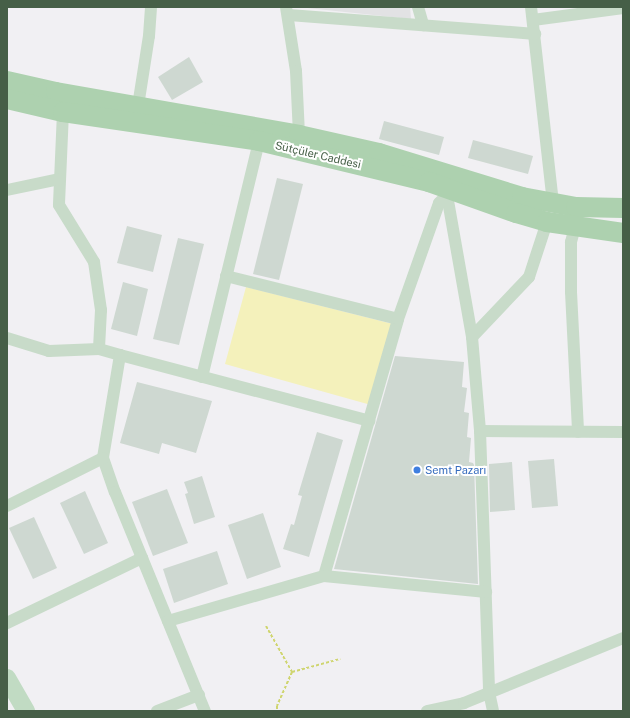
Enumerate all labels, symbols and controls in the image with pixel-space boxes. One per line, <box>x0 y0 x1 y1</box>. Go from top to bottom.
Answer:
street label: Sütçüler Caddesi <box>274 139 362 171</box>
place label: Semt Pazarı <box>425 463 486 477</box>
marker: Semt Pazarı <box>412 465 422 475</box>

